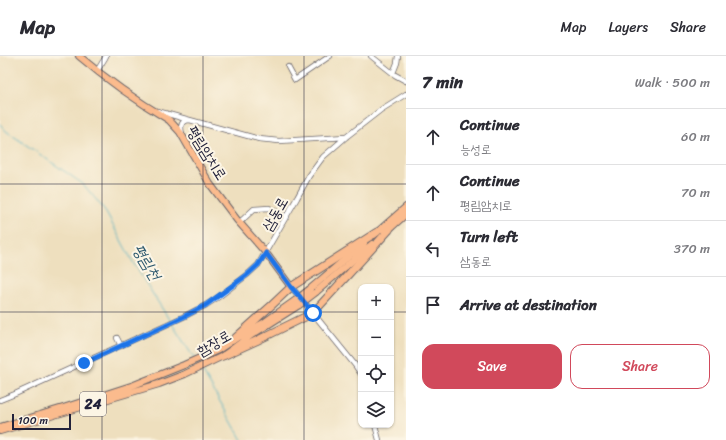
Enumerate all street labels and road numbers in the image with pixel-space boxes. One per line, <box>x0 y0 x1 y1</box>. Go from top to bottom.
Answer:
street label: 평림암치로 <box>180 121 234 185</box>
street label: 삼동로 <box>255 192 295 236</box>
street label: 함장로 <box>192 323 236 363</box>
road number: 24 <box>80 392 106 416</box>

